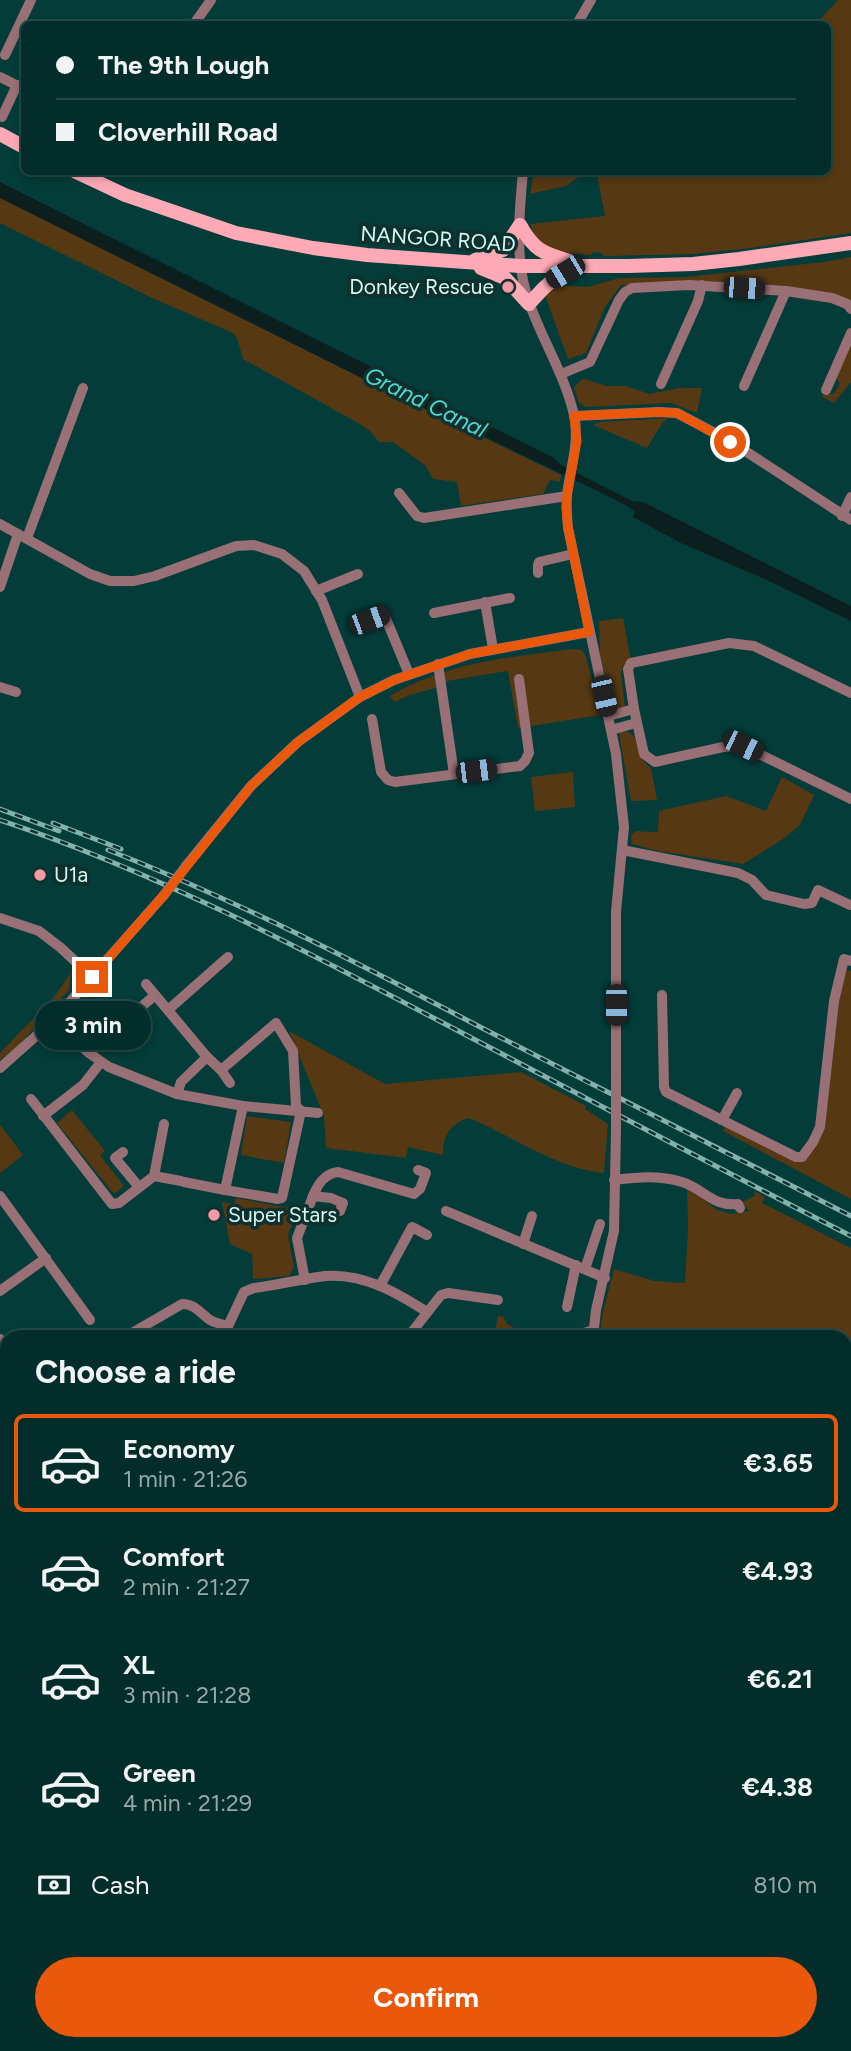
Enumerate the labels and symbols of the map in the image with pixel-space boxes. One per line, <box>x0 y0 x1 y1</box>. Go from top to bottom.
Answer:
street label: NANGOR ROAD <box>360 221 516 256</box>
car <box>542 252 589 292</box>
place label: Donkey Rescue <box>349 274 494 299</box>
car <box>723 276 766 300</box>
marker: Donkey Rescue <box>500 279 516 295</box>
water label: Grand Canal <box>360 360 492 444</box>
route start <box>714 426 746 458</box>
car <box>346 603 393 637</box>
car <box>590 673 619 719</box>
car <box>720 727 767 765</box>
car <box>454 758 499 784</box>
place label: U1a <box>54 862 88 887</box>
marker: U1a <box>32 867 48 883</box>
route end <box>76 961 108 993</box>
car <box>606 984 627 1026</box>
callout: 3 min <box>34 1002 150 1050</box>
place label: Super Stars <box>228 1202 337 1227</box>
marker: Super Stars <box>206 1207 222 1223</box>

